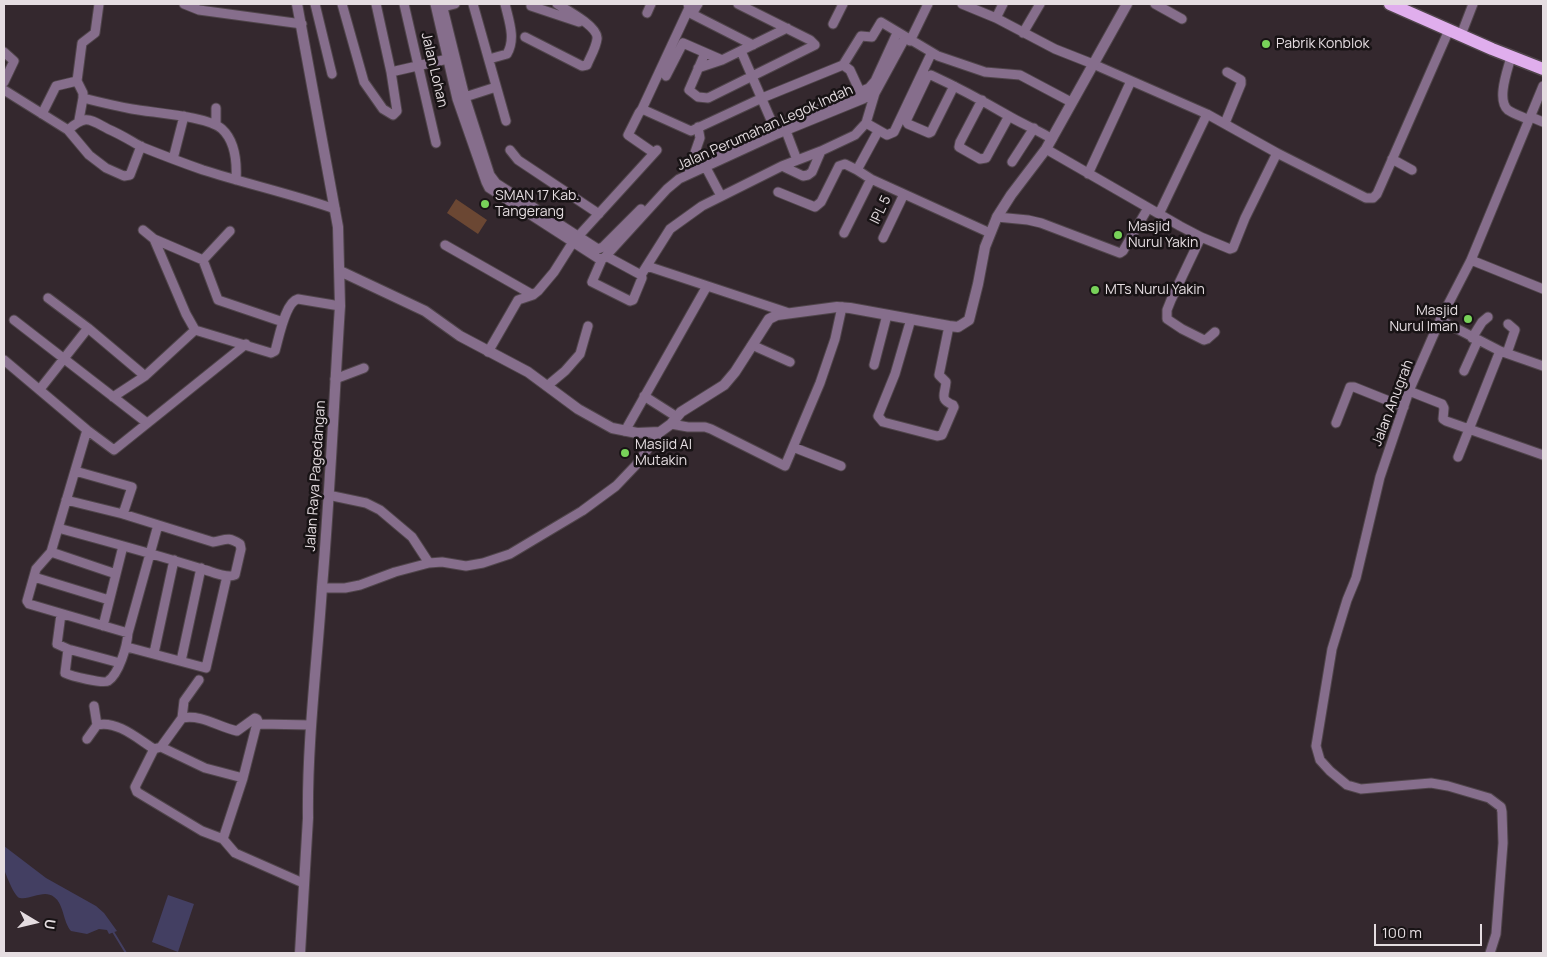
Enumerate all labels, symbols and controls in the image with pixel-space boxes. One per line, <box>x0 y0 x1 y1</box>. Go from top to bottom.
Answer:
street label: Jalan Lohan <box>417 31 451 109</box>
place label: Pabrik Konblok <box>1276 36 1369 52</box>
marker: Pabrik Konblok <box>1260 38 1272 50</box>
street label: Jalan Perumahan Legok Indah <box>674 82 856 174</box>
place label: SMAN 17 Kab. Tangerang <box>495 188 580 220</box>
street label: IPL 5 <box>867 193 895 227</box>
marker: SMAN 17 Kab. Tangerang <box>479 198 491 210</box>
place label: Masjid Nurul Yakin <box>1128 219 1198 252</box>
marker: Masjid Nurul Yakin <box>1112 229 1124 241</box>
place label: MTs Nurul Yakin <box>1105 282 1205 298</box>
marker: MTs Nurul Yakin <box>1089 284 1101 296</box>
place label: Masjid Nurul Iman <box>1389 303 1458 336</box>
marker: Masjid Nurul Iman <box>1462 313 1474 325</box>
street label: Jalan Anugrah <box>1369 357 1417 449</box>
street label: Jalan Raya Pagedangan <box>302 400 330 552</box>
place label: Masjid Al Mutakin <box>635 437 692 470</box>
marker: Masjid Al Mutakin <box>619 447 631 459</box>
north arrow <box>10 897 60 947</box>
scale bar <box>1377 914 1484 946</box>
text: U <box>40 918 60 931</box>
text: 100 m <box>1382 922 1422 943</box>

